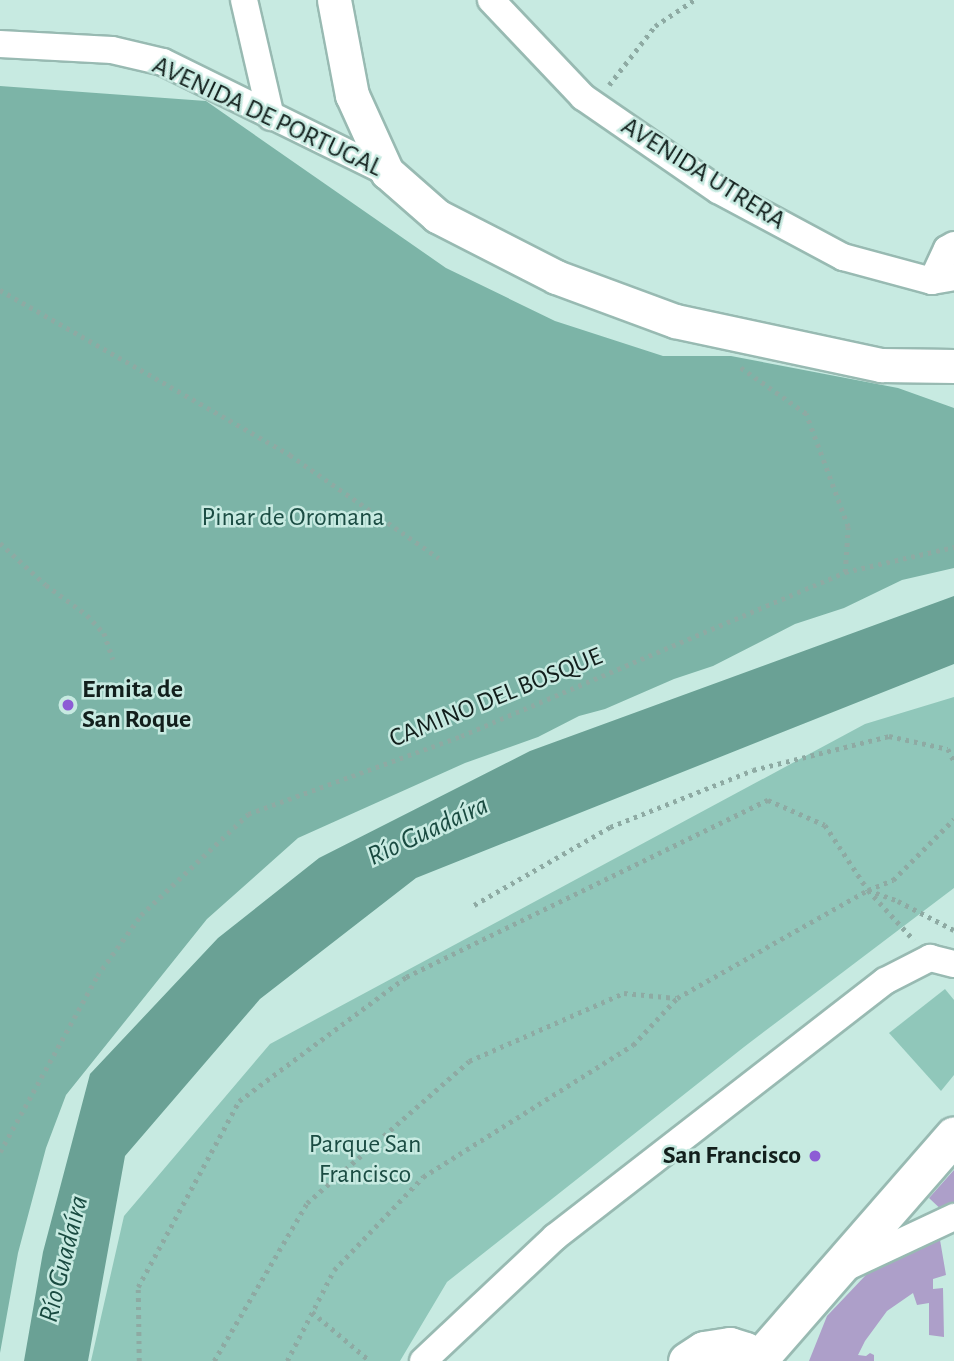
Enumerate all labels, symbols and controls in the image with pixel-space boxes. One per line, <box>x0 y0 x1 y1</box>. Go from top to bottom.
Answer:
street label: AVENIDA DE PORTUGAL <box>147 50 387 184</box>
street label: AVENIDA UTRERA <box>615 111 791 237</box>
park label: Pinar de Oromana <box>202 502 384 534</box>
street label: CAMINO DEL BOSQUE <box>385 641 607 755</box>
place label: Ermita de San Roque <box>82 674 191 736</box>
marker: Ermita de San Roque <box>60 697 76 713</box>
water label: Río Guadaíra <box>362 788 494 874</box>
park label: Parque San Francisco <box>309 1129 421 1190</box>
place label: San Francisco <box>663 1140 801 1172</box>
marker: San Francisco <box>807 1148 823 1164</box>
water label: Río Guadaíra <box>32 1192 96 1326</box>

